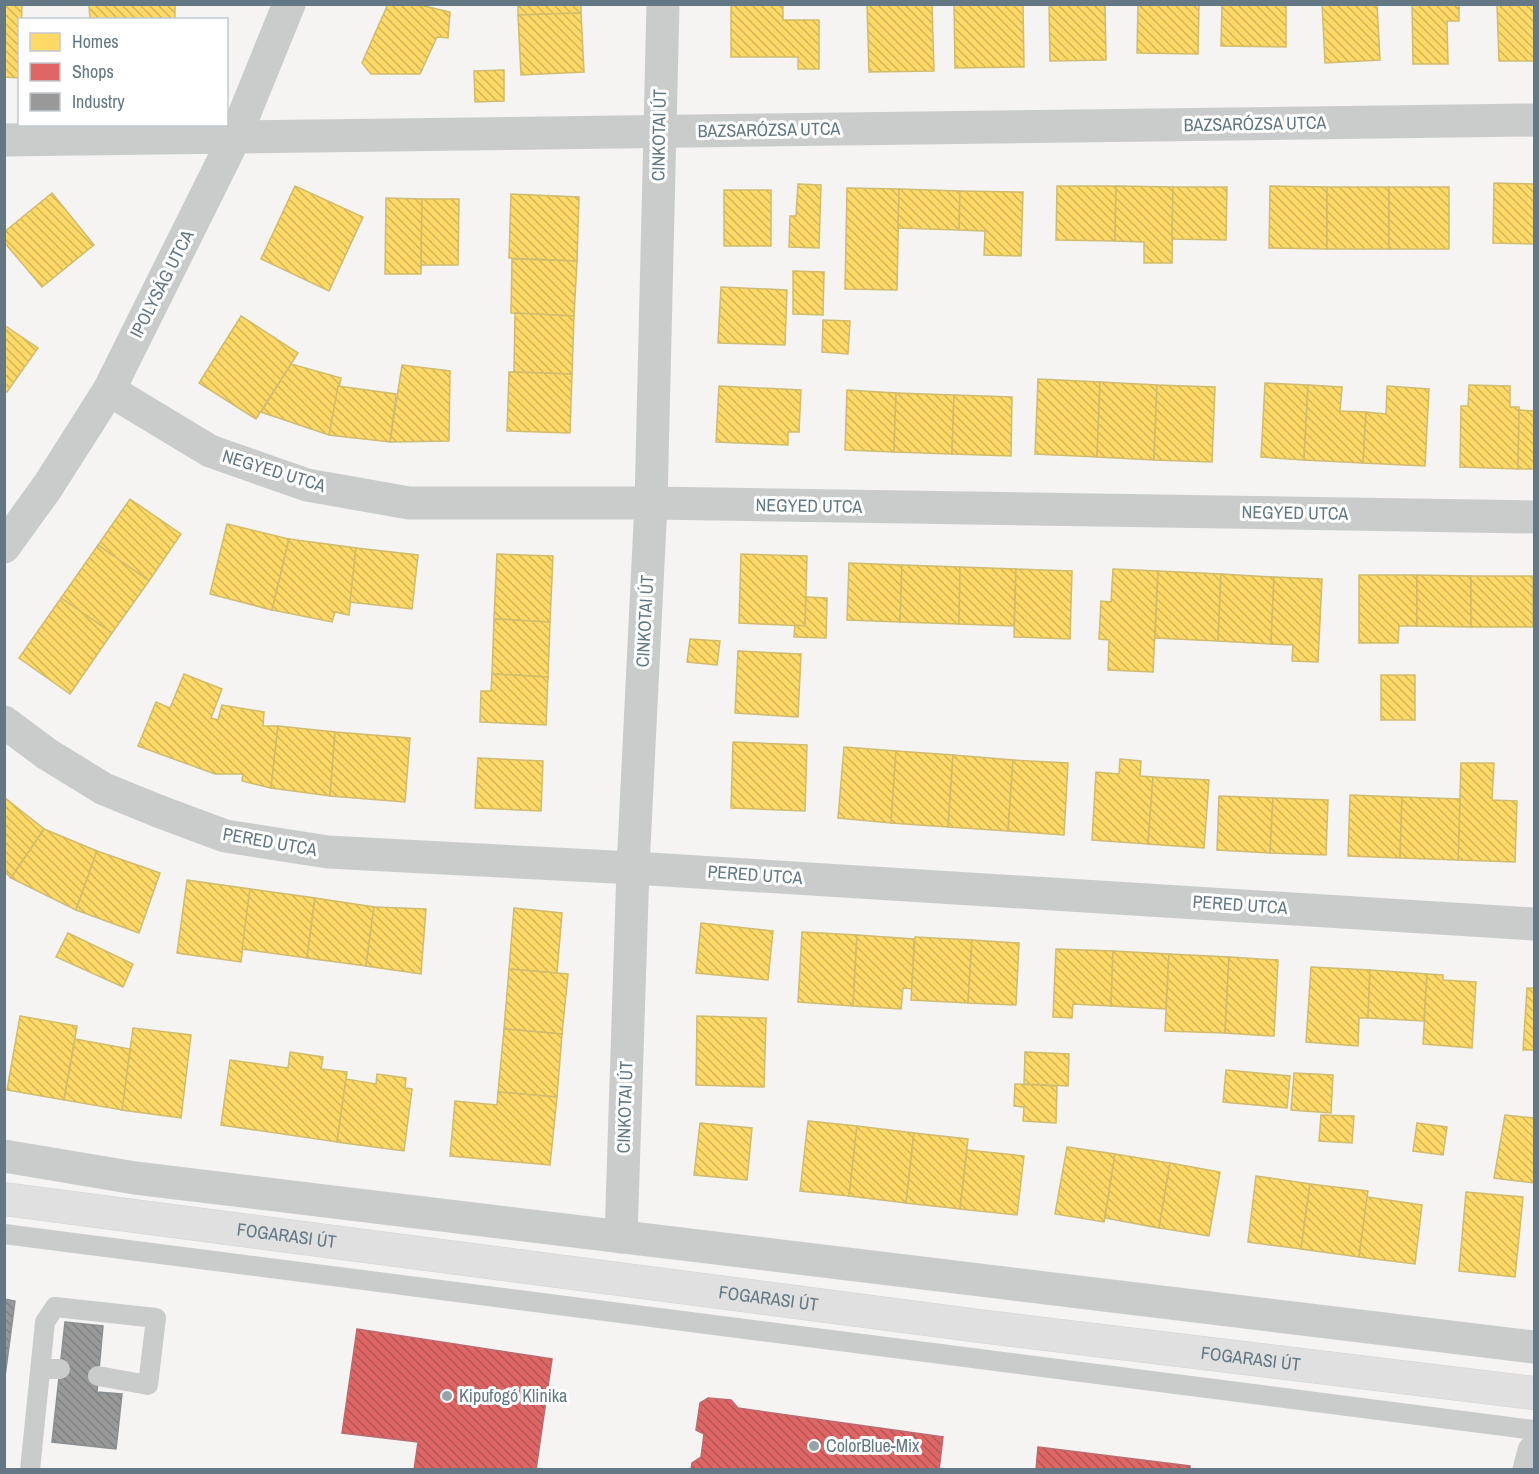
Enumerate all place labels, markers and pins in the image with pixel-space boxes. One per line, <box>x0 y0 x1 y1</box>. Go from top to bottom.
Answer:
place label: Kipufogó Klinika <box>459 1383 567 1408</box>
marker: Kipufogó Klinika <box>440 1389 454 1403</box>
place label: ColorBlue-Mix <box>826 1433 920 1458</box>
marker: ColorBlue-Mix <box>807 1439 821 1453</box>

